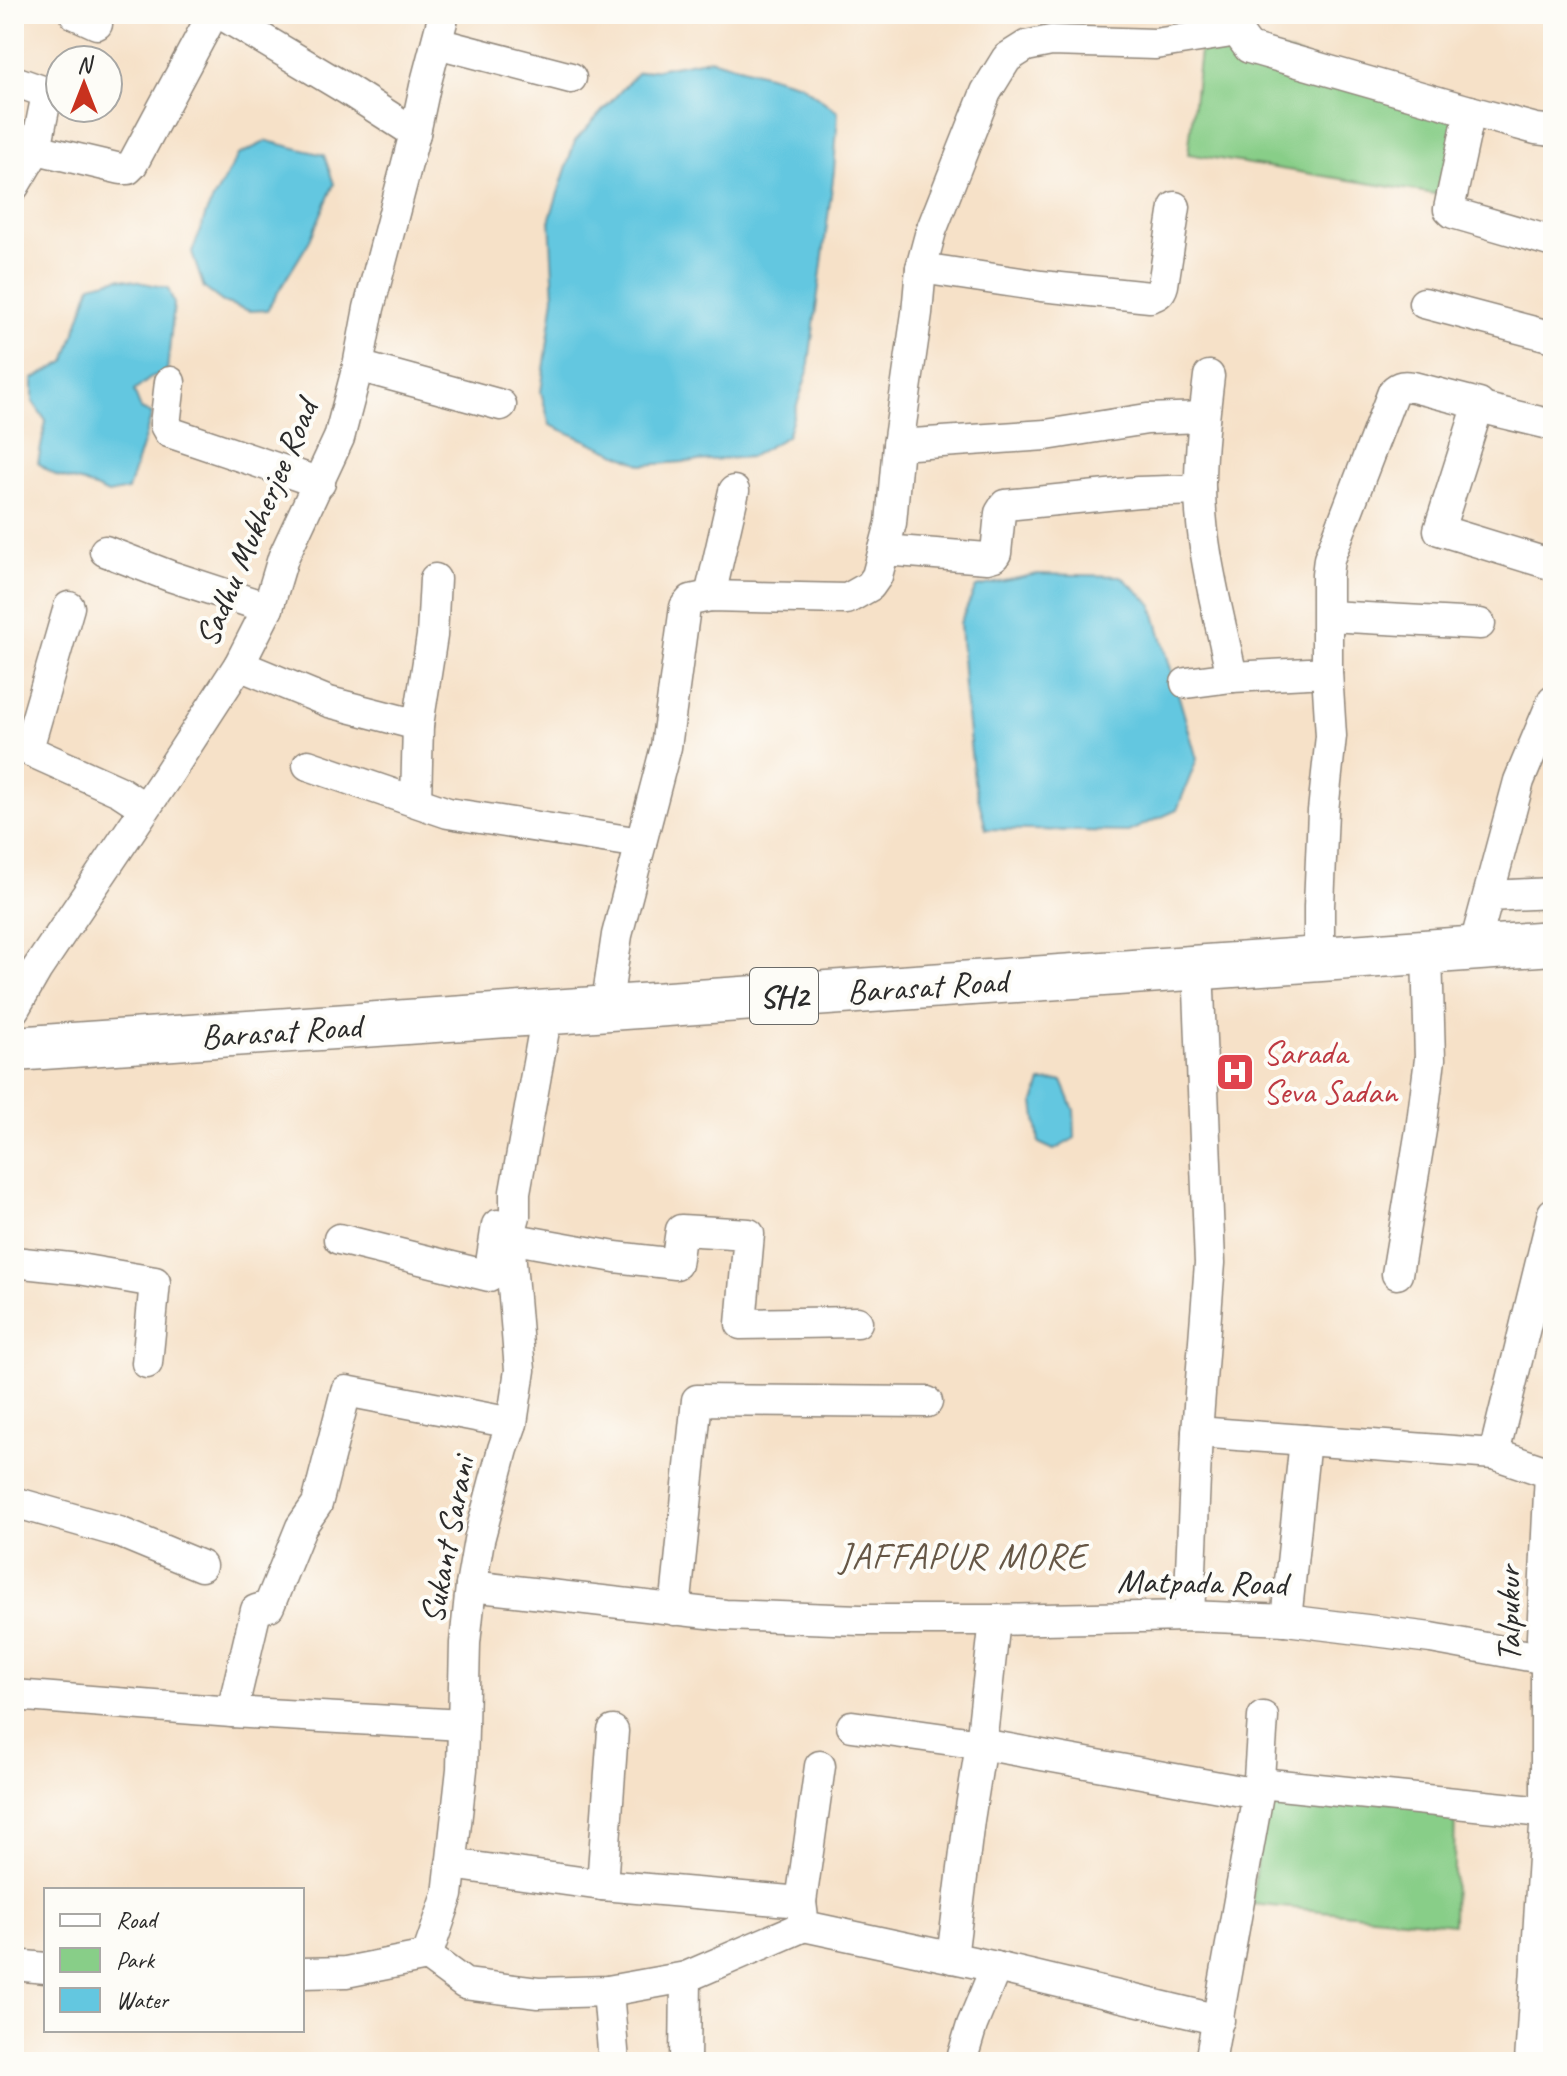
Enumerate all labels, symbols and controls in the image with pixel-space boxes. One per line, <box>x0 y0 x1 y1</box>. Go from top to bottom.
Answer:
north arrow <box>44 44 124 124</box>
text: N <box>77 51 94 79</box>
street label: Sadhu Mukherjee Road <box>185 389 329 653</box>
street label: Barasat Road <box>846 959 1013 1013</box>
road number: SH2 <box>750 968 818 1024</box>
street label: Barasat Road <box>200 1004 367 1058</box>
place label: Sarada Seva Sadan <box>1263 1031 1399 1113</box>
hospital icon: Sarada Seva Sadan <box>1214 1051 1256 1093</box>
street label: Sukant Sarani <box>410 1450 485 1627</box>
district label: JAFFAPUR MORE <box>837 1533 1089 1579</box>
street label: Matpada Road <box>1117 1559 1292 1605</box>
street label: Talpukur <box>1487 1562 1530 1662</box>
legend <box>44 1888 304 2032</box>
text: Road <box>116 1905 160 1935</box>
text: Park <box>116 1945 156 1975</box>
text: Water <box>116 1985 171 2015</box>

